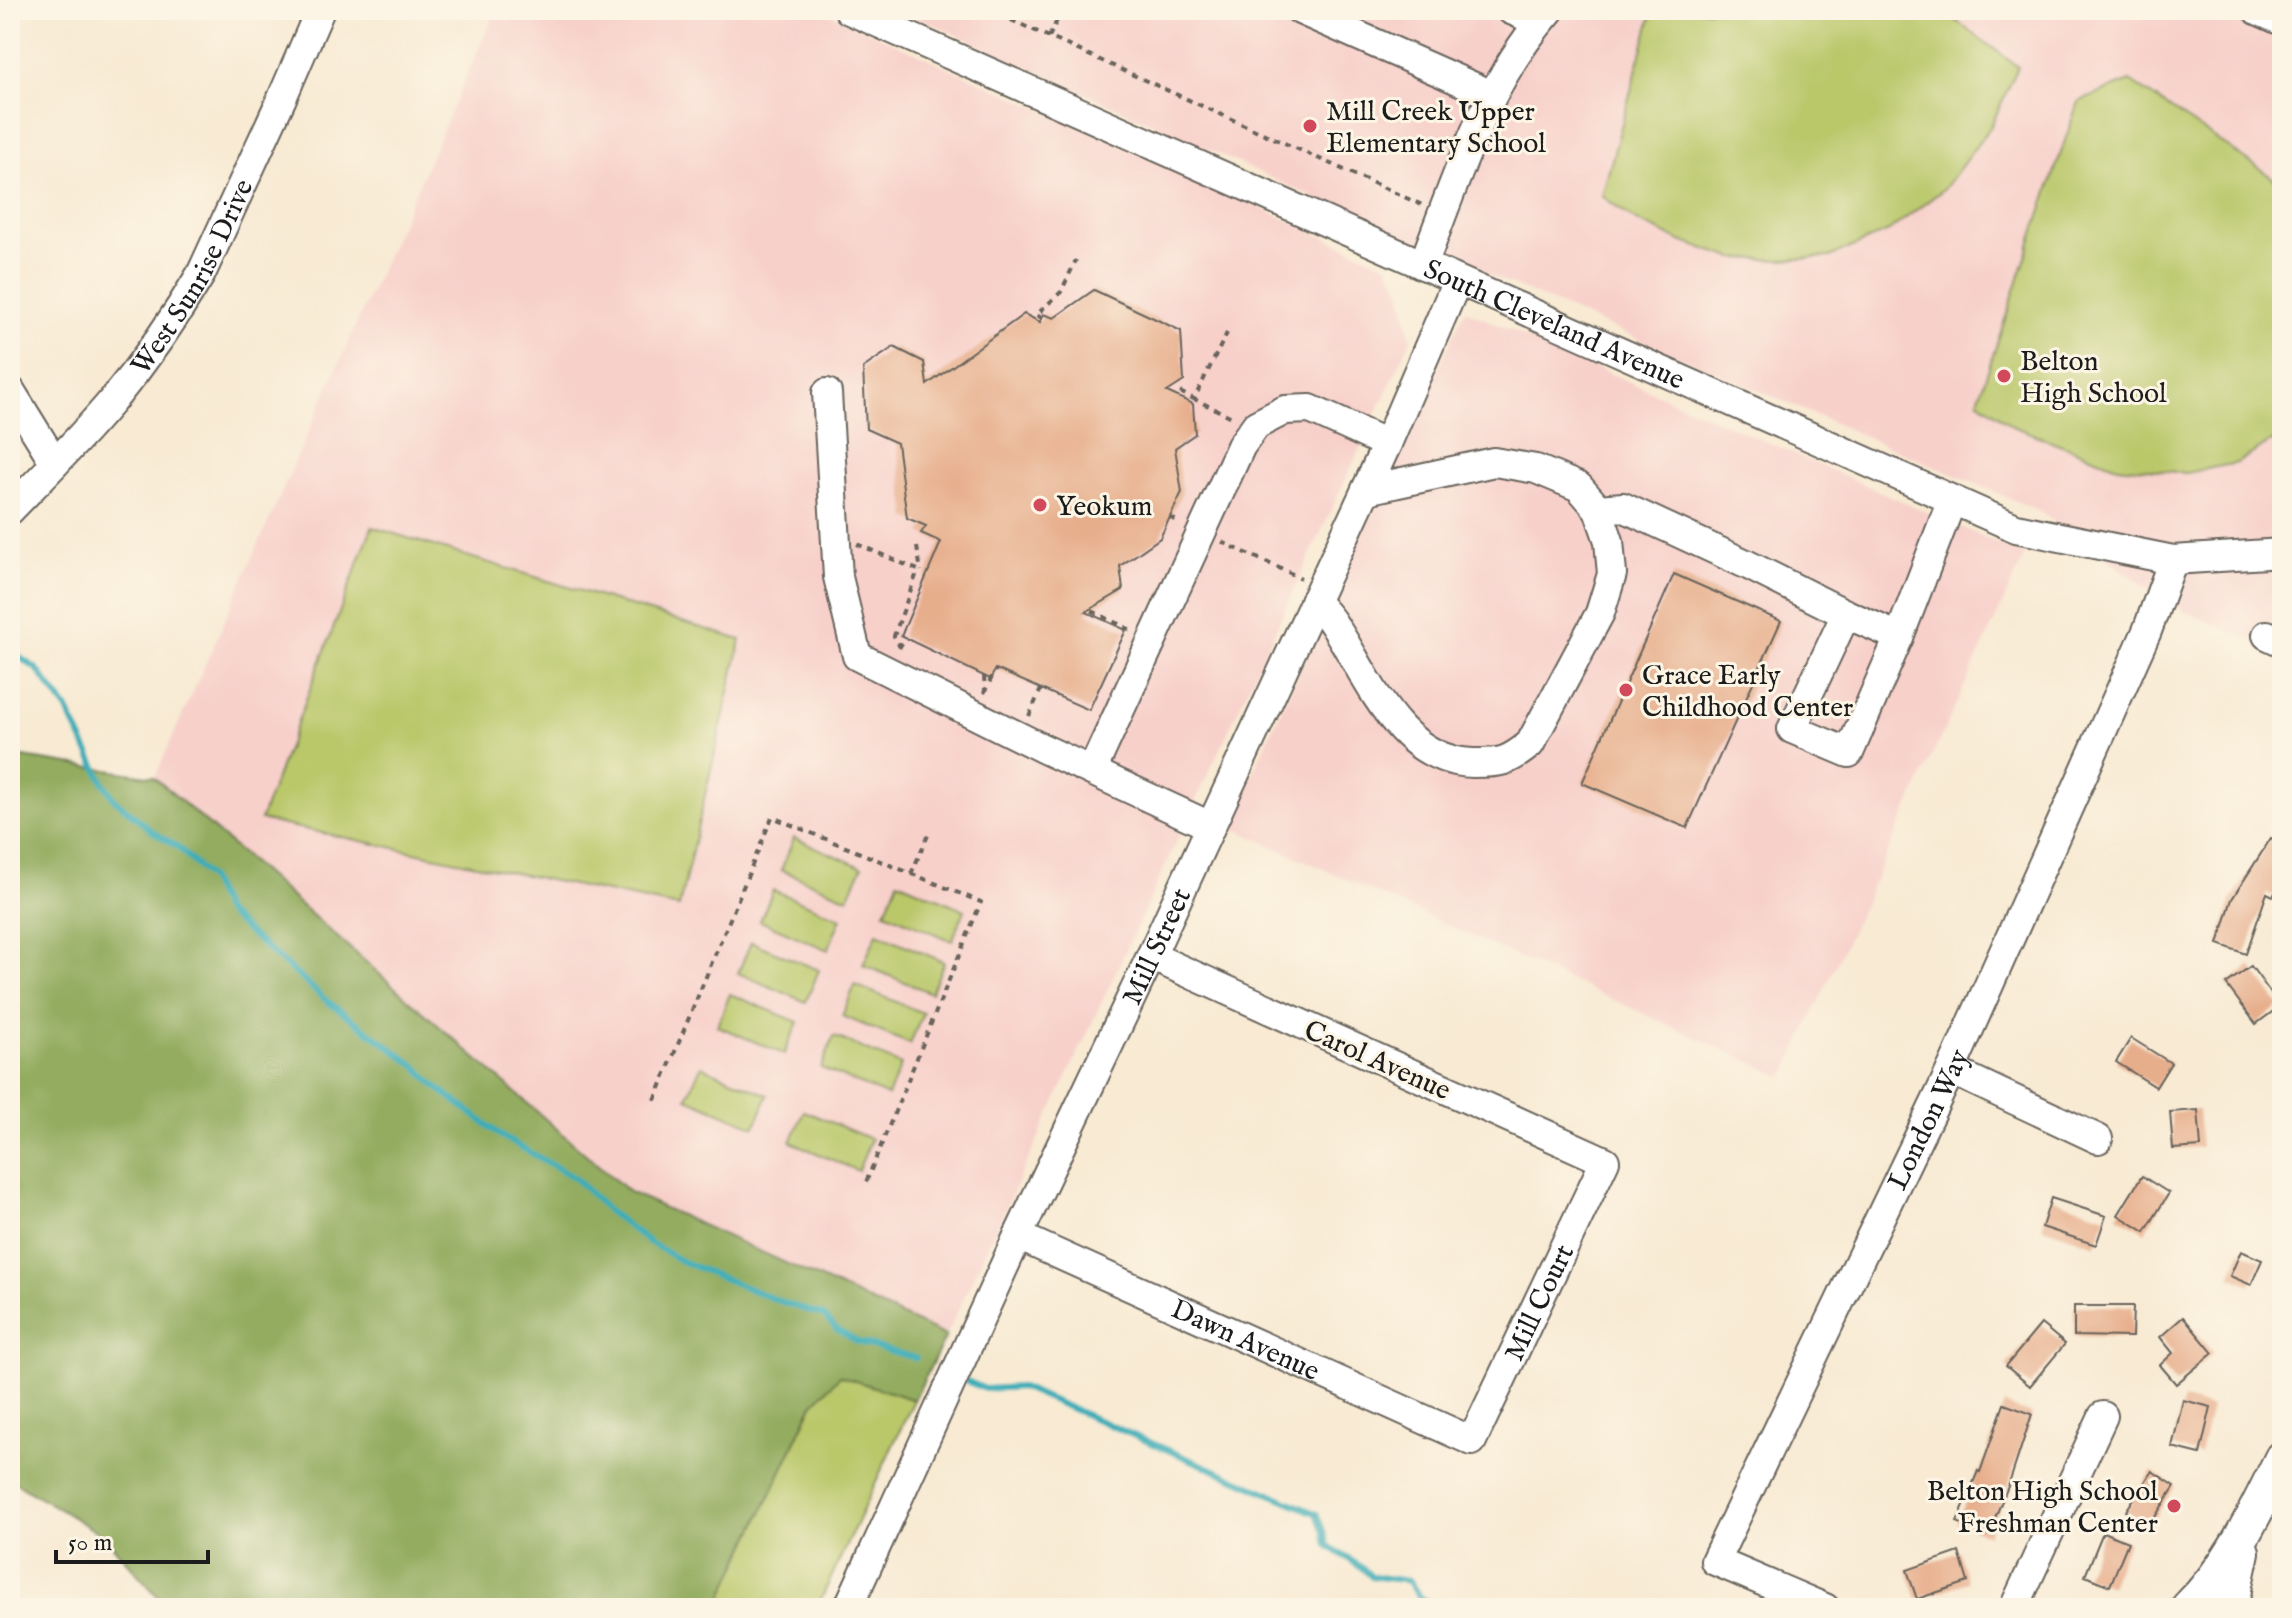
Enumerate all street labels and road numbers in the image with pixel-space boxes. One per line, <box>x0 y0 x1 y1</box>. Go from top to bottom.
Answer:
street label: West Sunrise Drive <box>124 174 262 382</box>
street label: South Cleveland Avenue <box>1418 252 1689 399</box>
street label: Mill Street <box>1115 883 1200 1011</box>
street label: Carol Avenue <box>1298 1013 1456 1109</box>
street label: London Way <box>1881 1044 1978 1196</box>
street label: Mill Court <box>1498 1239 1583 1367</box>
street label: Dawn Avenue <box>1165 1292 1325 1390</box>

